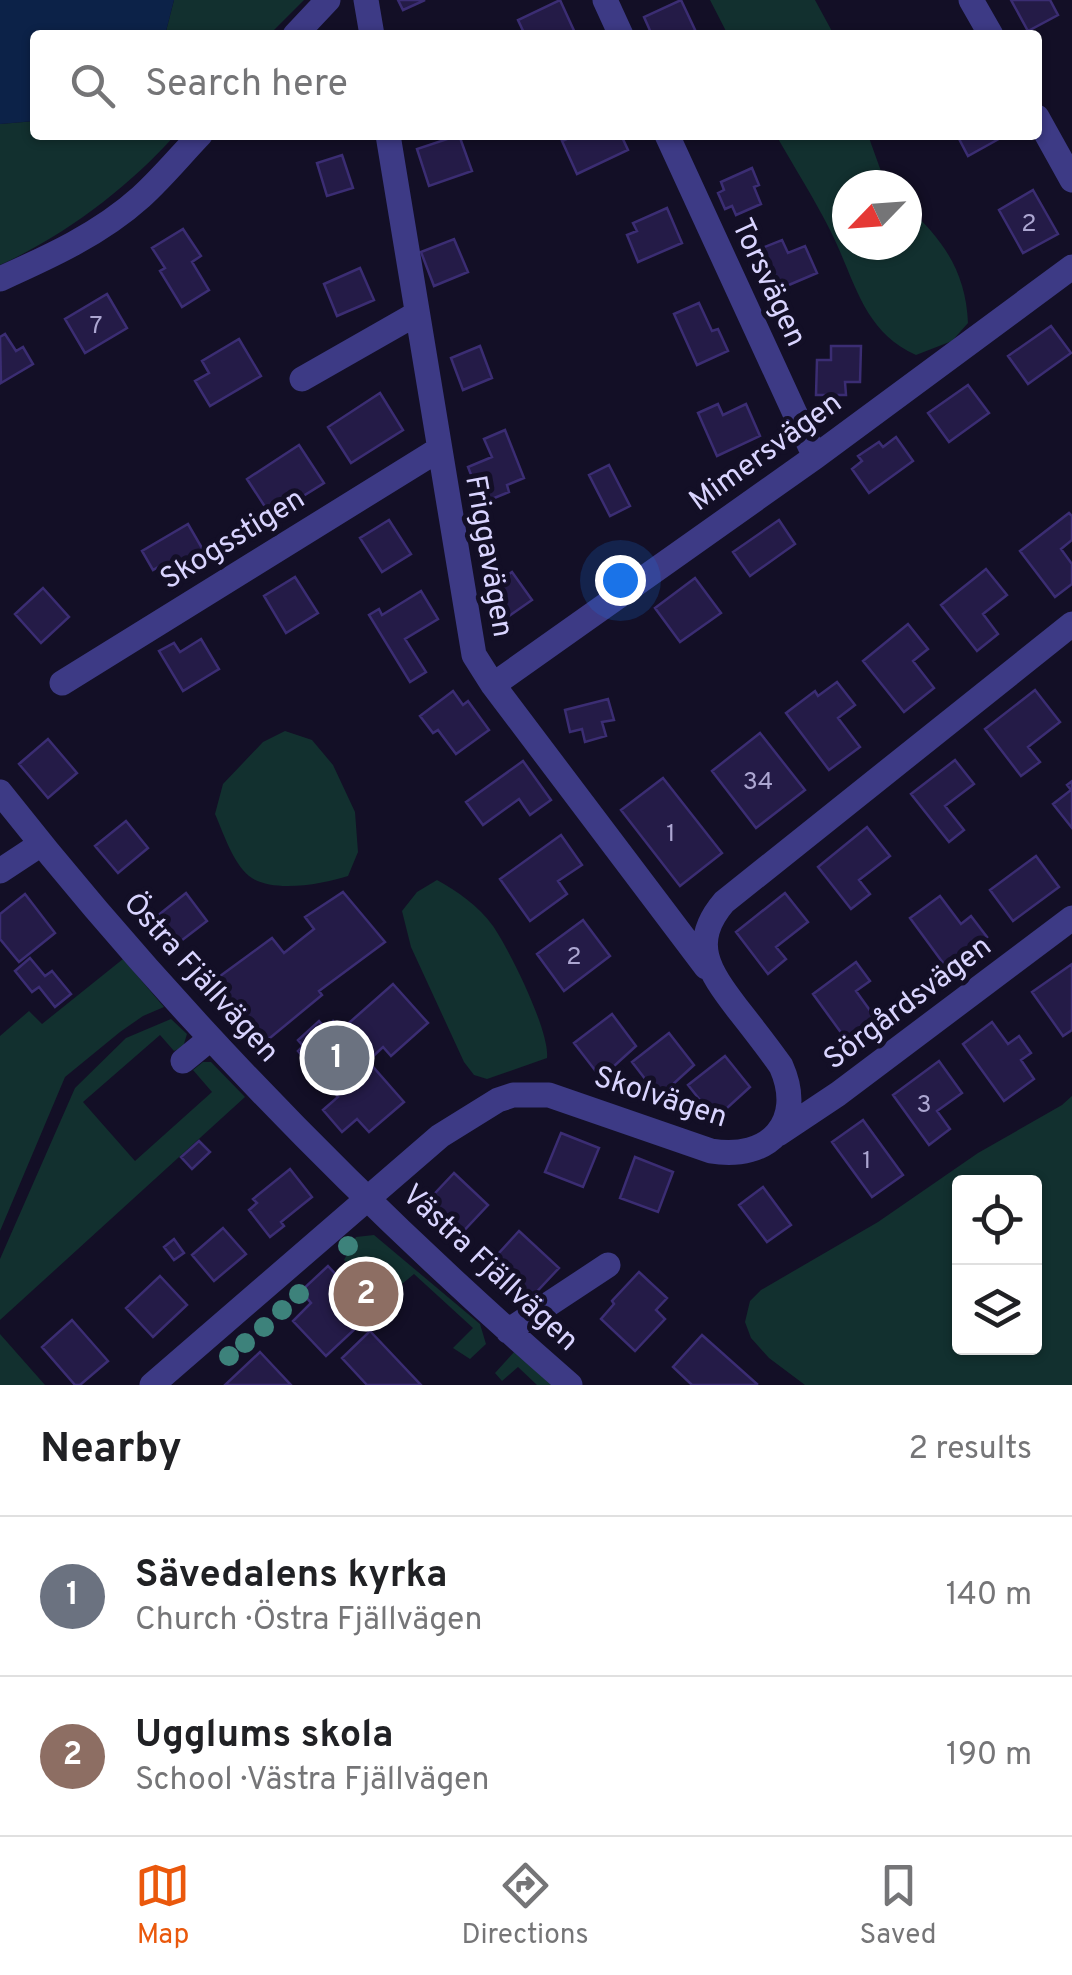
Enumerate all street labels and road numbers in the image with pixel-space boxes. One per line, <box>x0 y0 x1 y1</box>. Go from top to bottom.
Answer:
street label: Torsvägen <box>722 213 813 353</box>
street label: Mimersvägen <box>683 385 850 521</box>
street label: Friggavägen <box>455 473 520 640</box>
street label: Skogsstigen <box>154 481 312 599</box>
street label: Östra Fjällvägen <box>114 885 287 1071</box>
street label: Sörgårdsvägen <box>817 929 1000 1079</box>
street label: Skolvägen <box>589 1059 732 1137</box>
street label: Västra Fjällvägen <box>393 1178 585 1360</box>

